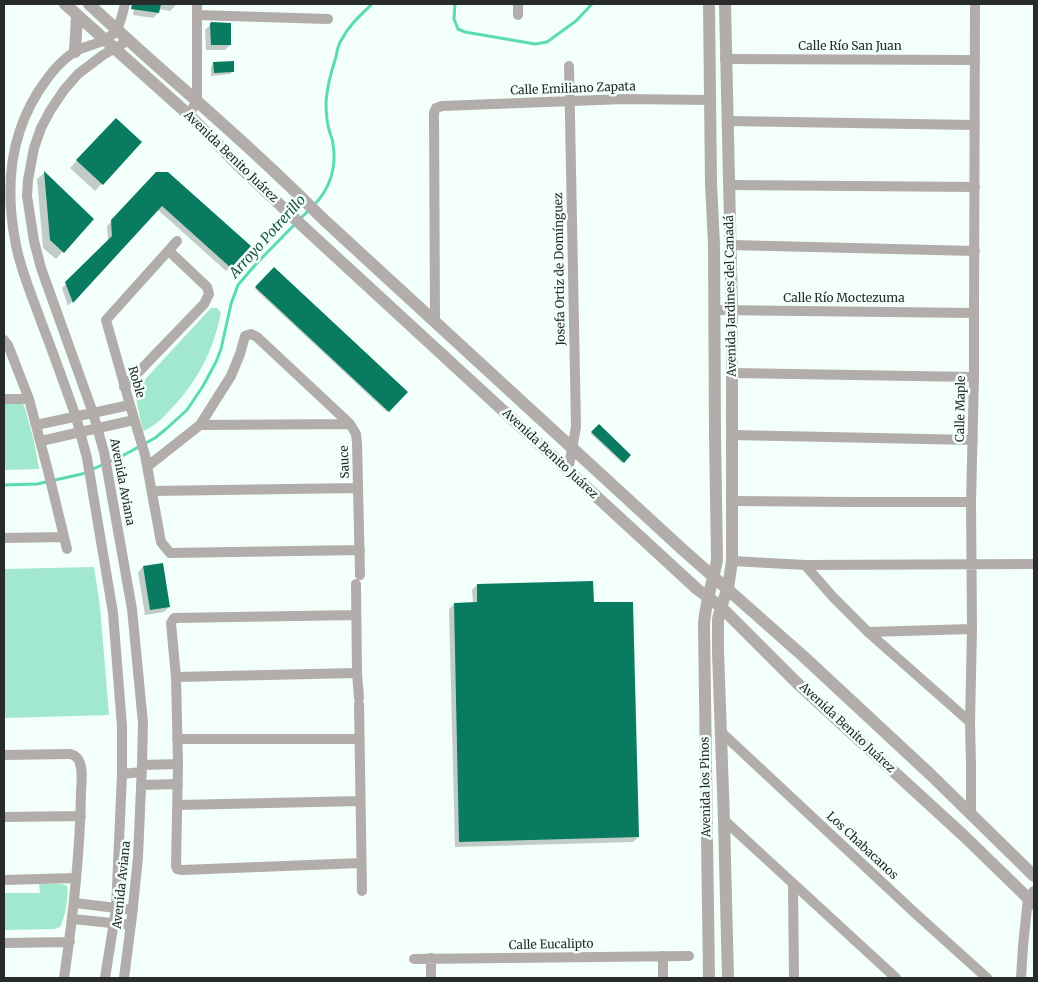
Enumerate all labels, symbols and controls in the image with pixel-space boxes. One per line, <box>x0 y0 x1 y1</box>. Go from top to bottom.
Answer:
street label: Calle Río San Juan <box>798 40 902 54</box>
street label: Calle Emiliano Zapata <box>510 80 636 98</box>
street label: Avenida Benito Juárez <box>181 108 281 206</box>
water label: Arroyo Potrerillo <box>226 192 310 282</box>
street label: Josefa Ortiz de Domínguez <box>551 192 569 346</box>
street label: Avenida Jardines del Canadá <box>722 215 740 377</box>
street label: Calle Río Moctezuma <box>783 292 905 306</box>
street label: Roble <box>125 364 147 400</box>
street label: Calle Maple <box>953 376 969 442</box>
street label: Avenida Benito Juárez <box>499 406 601 502</box>
street label: Avenida Aviana <box>107 437 137 527</box>
street label: Sauce <box>337 445 353 479</box>
street label: Avenida Benito Juárez <box>796 680 898 776</box>
street label: Avenida los Pinos <box>698 736 714 838</box>
street label: Los Chabacanos <box>823 809 901 883</box>
street label: Avenida Aviana <box>110 840 134 930</box>
street label: Calle Eucalipto <box>509 937 593 953</box>

